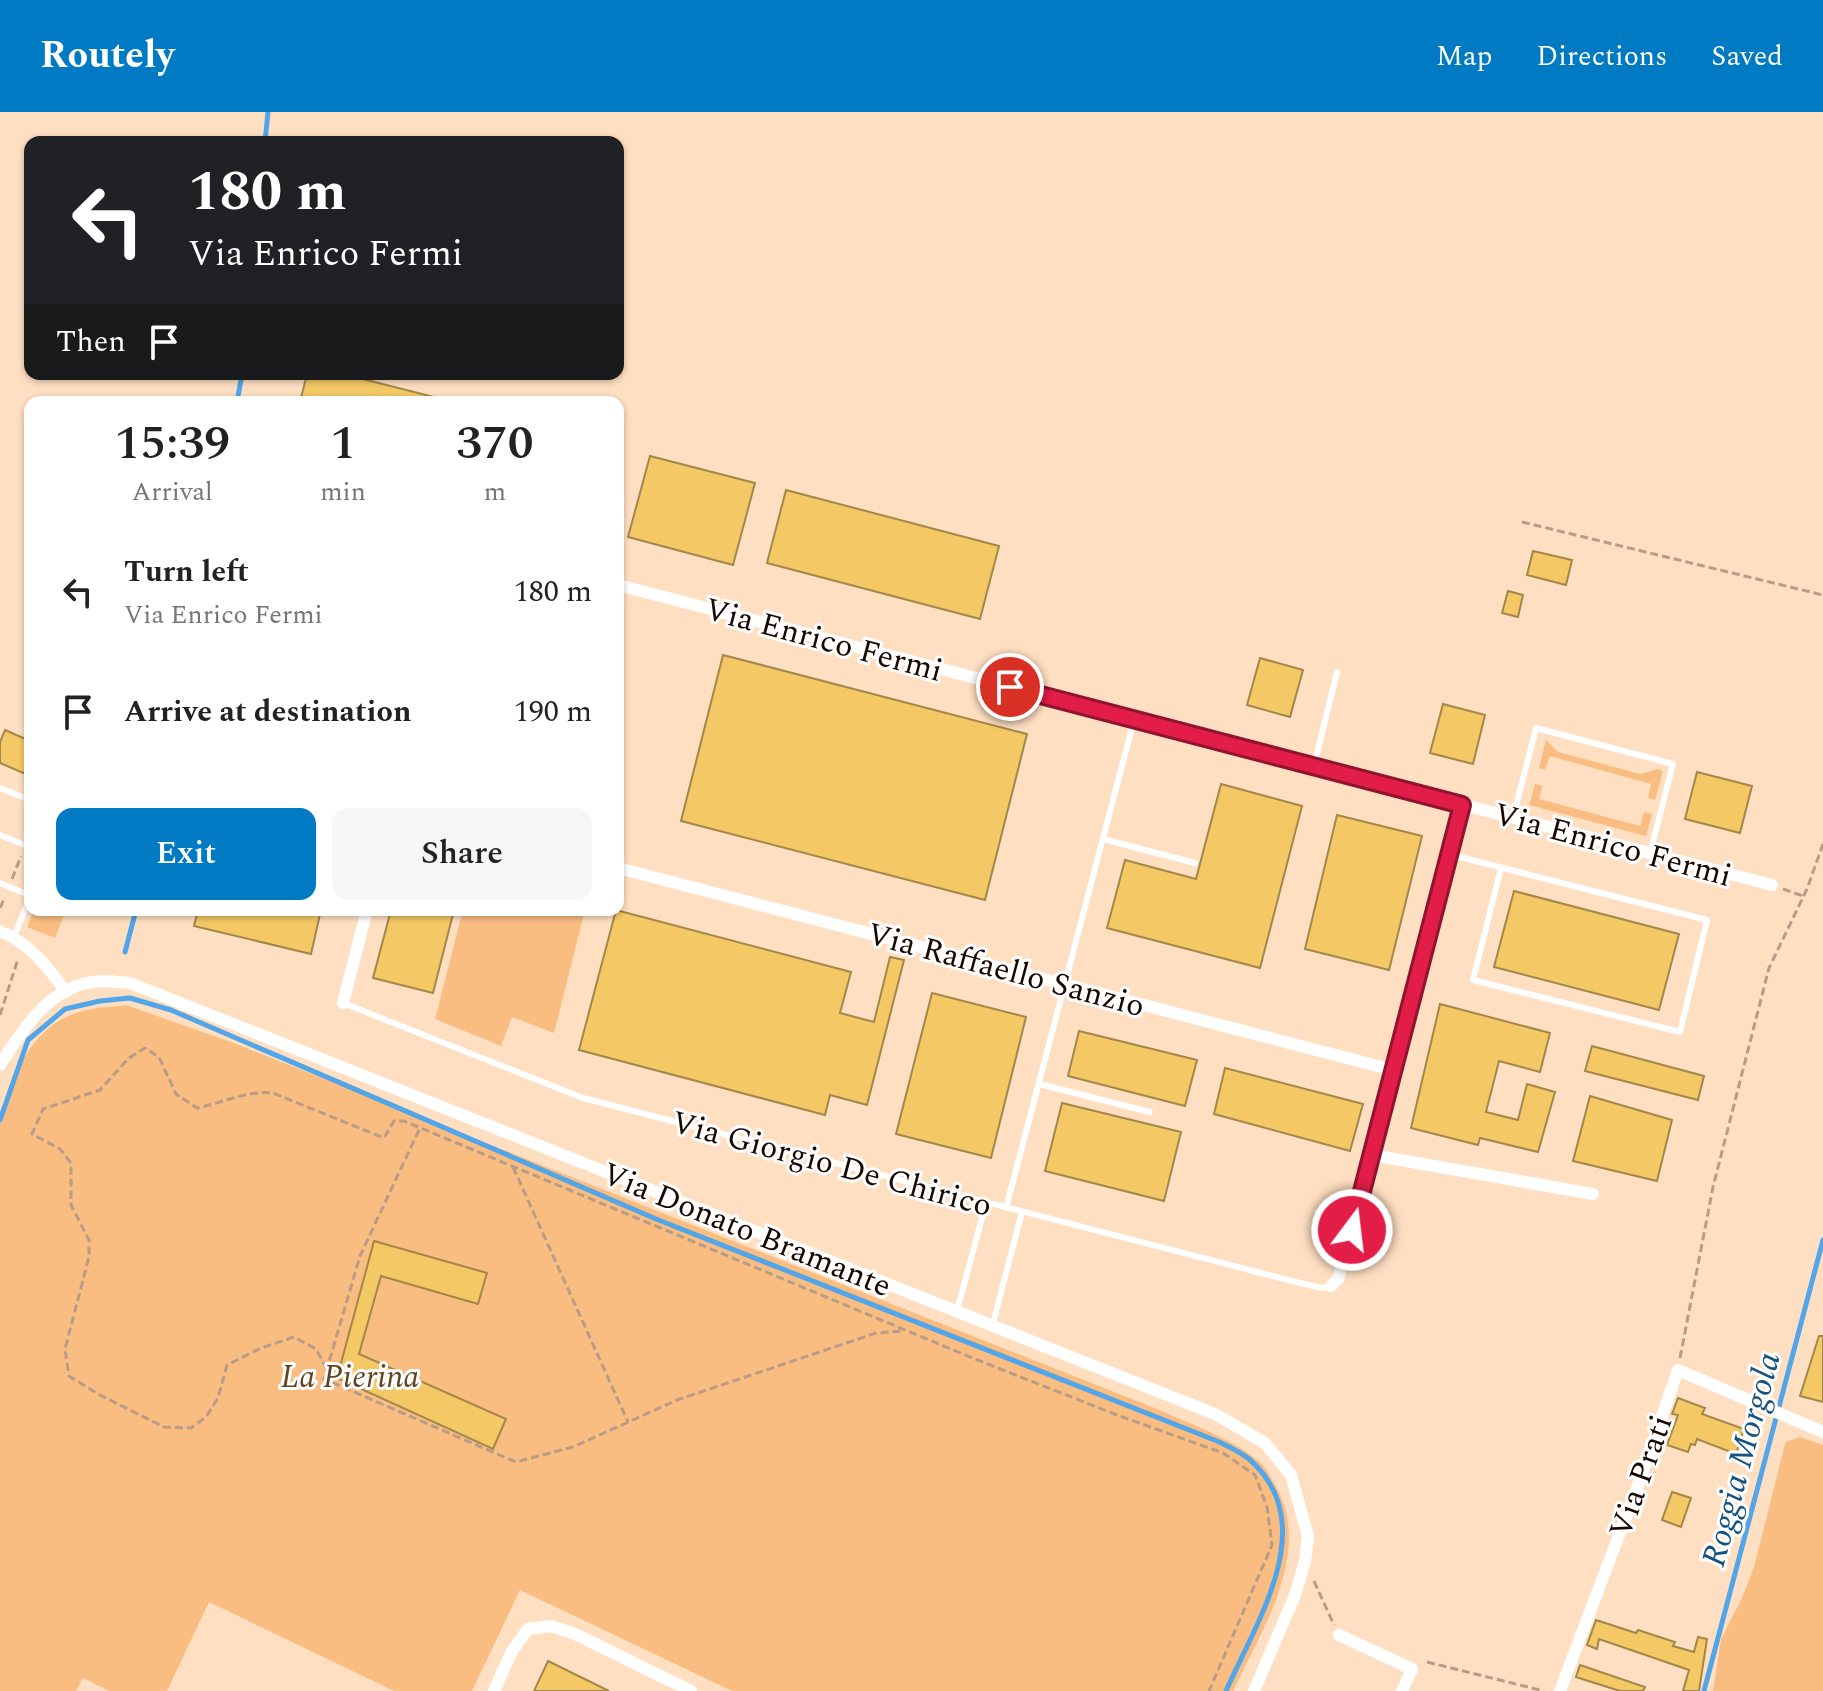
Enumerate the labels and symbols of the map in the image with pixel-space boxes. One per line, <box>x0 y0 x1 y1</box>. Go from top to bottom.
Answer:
street label: Via Enrico Fermi <box>699 585 948 696</box>
pin <box>976 653 1044 721</box>
street label: Via Enrico Fermi <box>1488 790 1737 901</box>
street label: Via Raffaello Sanzio <box>861 910 1150 1031</box>
street label: Via Giorgio De Chirico <box>666 1098 997 1231</box>
street label: Via Donato Bramante <box>594 1150 899 1311</box>
position arrow <box>1310 1188 1394 1272</box>
water label: Roggia Morgola <box>1688 1347 1796 1573</box>
park label: La Pierina <box>281 1353 419 1402</box>
street label: Via Prati <box>1597 1408 1686 1545</box>

